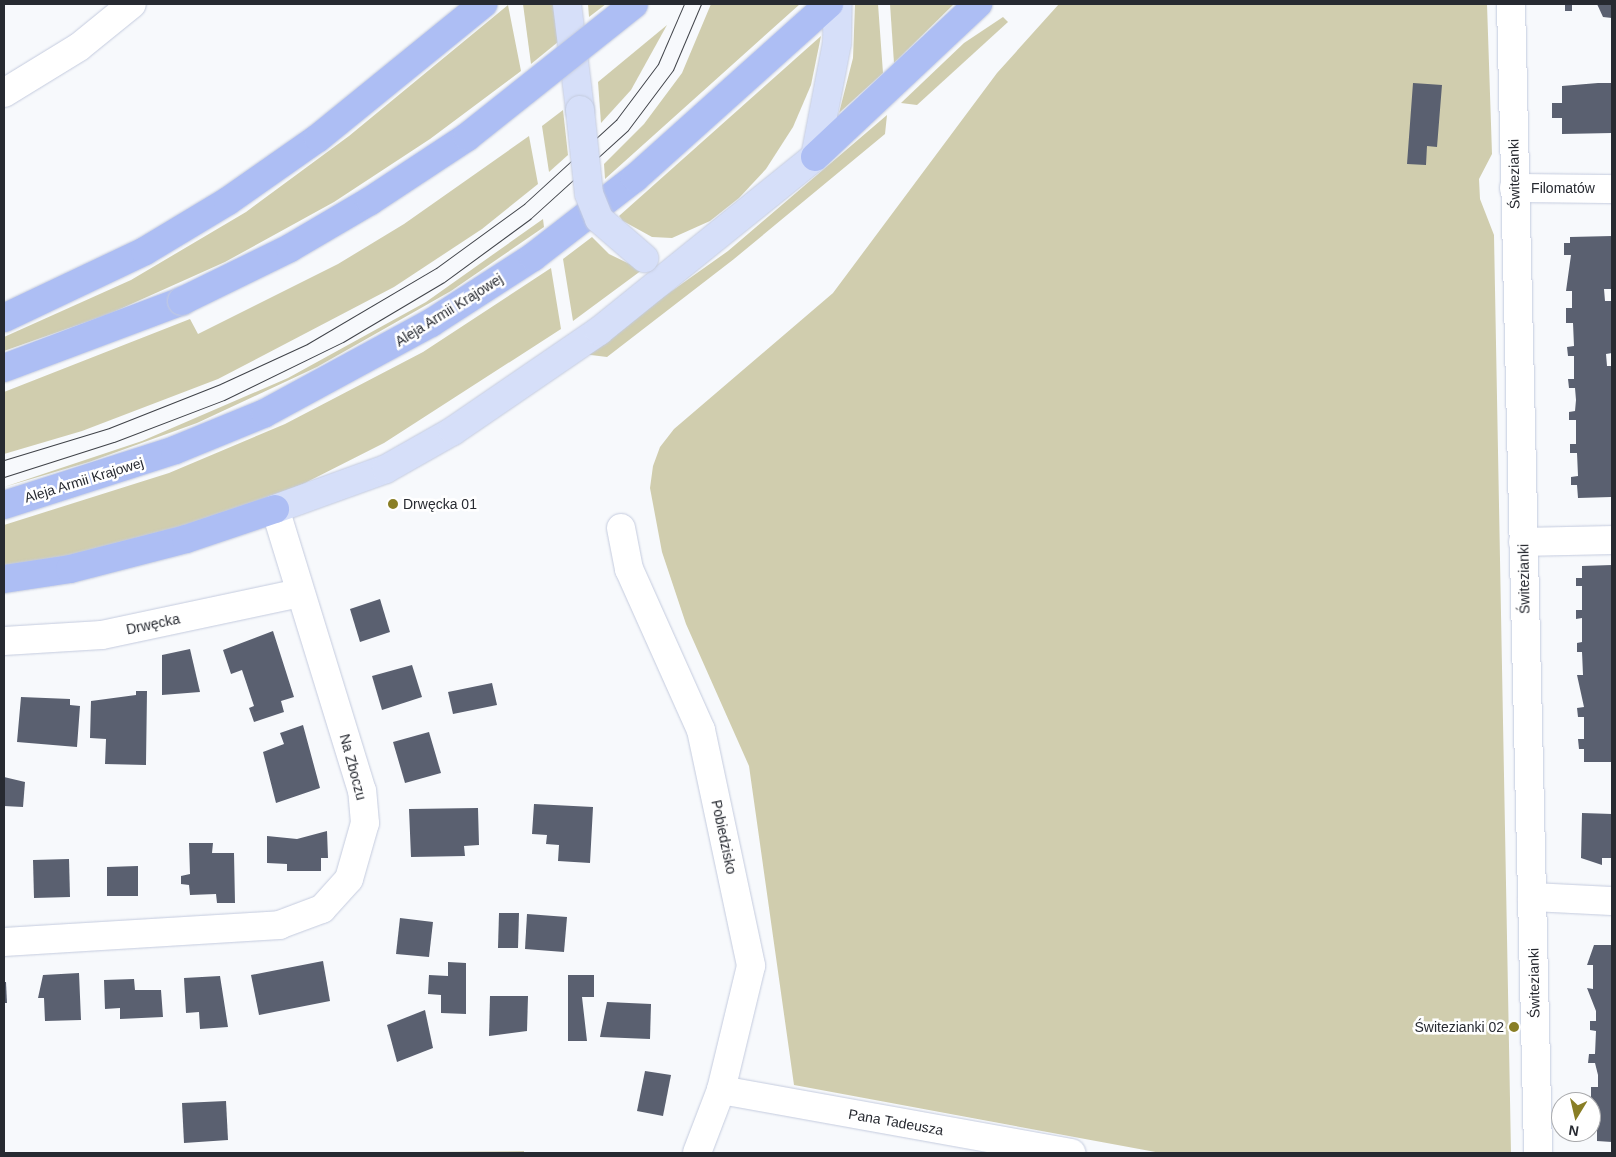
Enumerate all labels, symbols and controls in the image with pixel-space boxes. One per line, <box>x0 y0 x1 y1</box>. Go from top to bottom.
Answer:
street label: Świtezianki <box>1505 139 1523 209</box>
street label: Filomatów <box>1531 180 1595 196</box>
street label: Aleja Armii Krajowej <box>392 270 506 350</box>
street label: Aleja Armii Krajowej <box>22 454 146 506</box>
place label: Drwęcka 01 <box>403 496 477 512</box>
marker: Drwęcka 01 <box>387 498 399 510</box>
street label: Świtezianki <box>1515 544 1533 614</box>
street label: Drwęcka <box>125 610 181 638</box>
street label: Na Zboczu <box>336 732 370 802</box>
street label: Pobiedzisko <box>708 798 740 876</box>
street label: Świtezianki <box>1525 948 1543 1018</box>
place label: Świtezianki 02 <box>1415 1019 1504 1035</box>
marker: Świtezianki 02 <box>1508 1021 1520 1033</box>
north arrow <box>1551 1092 1601 1142</box>
street label: Pana Tadeusza <box>847 1105 945 1139</box>
text: N <box>1568 1122 1580 1140</box>

